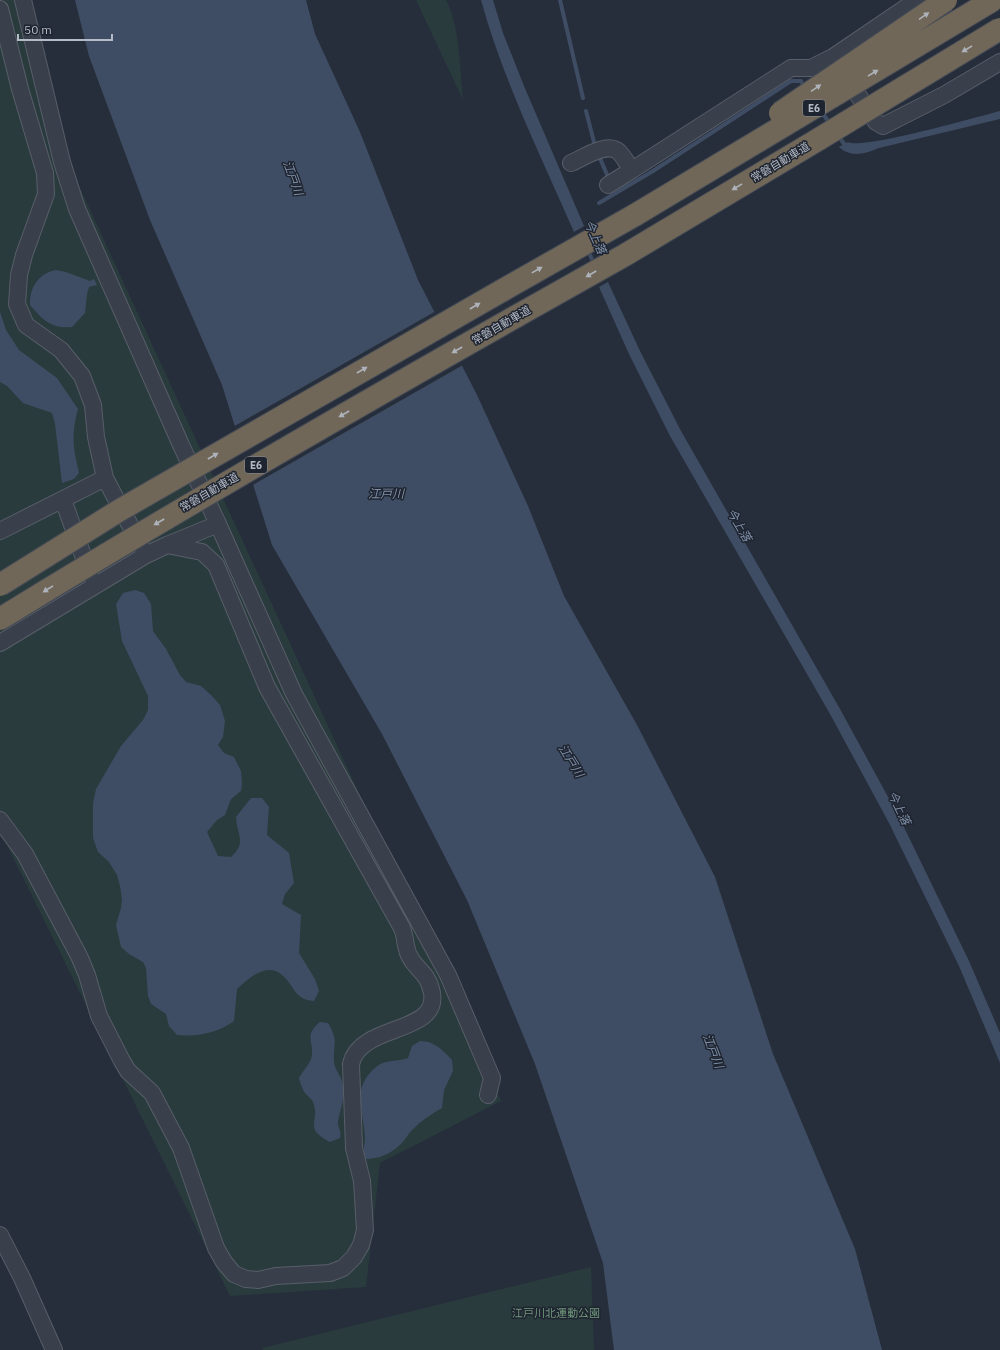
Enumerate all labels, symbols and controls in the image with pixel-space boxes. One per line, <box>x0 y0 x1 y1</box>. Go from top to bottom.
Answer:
one-way arrow <box>919 12 929 20</box>
scale bar <box>18 16 112 42</box>
text: 50 m <box>24 22 52 37</box>
one-way arrow <box>961 46 973 53</box>
one-way arrow <box>868 69 878 77</box>
one-way arrow <box>811 84 821 92</box>
road number: E6 <box>803 100 825 116</box>
street label: 常磐自動車道 <box>748 139 812 185</box>
water label: 江戸川 <box>280 158 307 199</box>
one-way arrow <box>731 184 743 191</box>
water label: 今上落 <box>581 217 610 258</box>
one-way arrow <box>531 267 543 274</box>
one-way arrow <box>585 270 597 277</box>
street label: 常磐自動車道 <box>469 302 533 348</box>
one-way arrow <box>469 302 481 309</box>
one-way arrow <box>451 346 463 353</box>
one-way arrow <box>356 367 368 373</box>
one-way arrow <box>338 410 350 417</box>
one-way arrow <box>207 453 219 460</box>
road number: E6 <box>245 457 267 473</box>
street label: 常磐自動車道 <box>177 469 241 515</box>
water label: 江戸川 <box>368 486 406 501</box>
water label: 今上落 <box>724 505 756 546</box>
one-way arrow <box>153 518 165 525</box>
one-way arrow <box>43 585 53 593</box>
water label: 江戸川 <box>556 741 588 782</box>
water label: 今上落 <box>885 788 915 829</box>
water label: 江戸川 <box>700 1031 728 1072</box>
park label: 江戸川北運動公園 <box>512 1306 600 1320</box>

